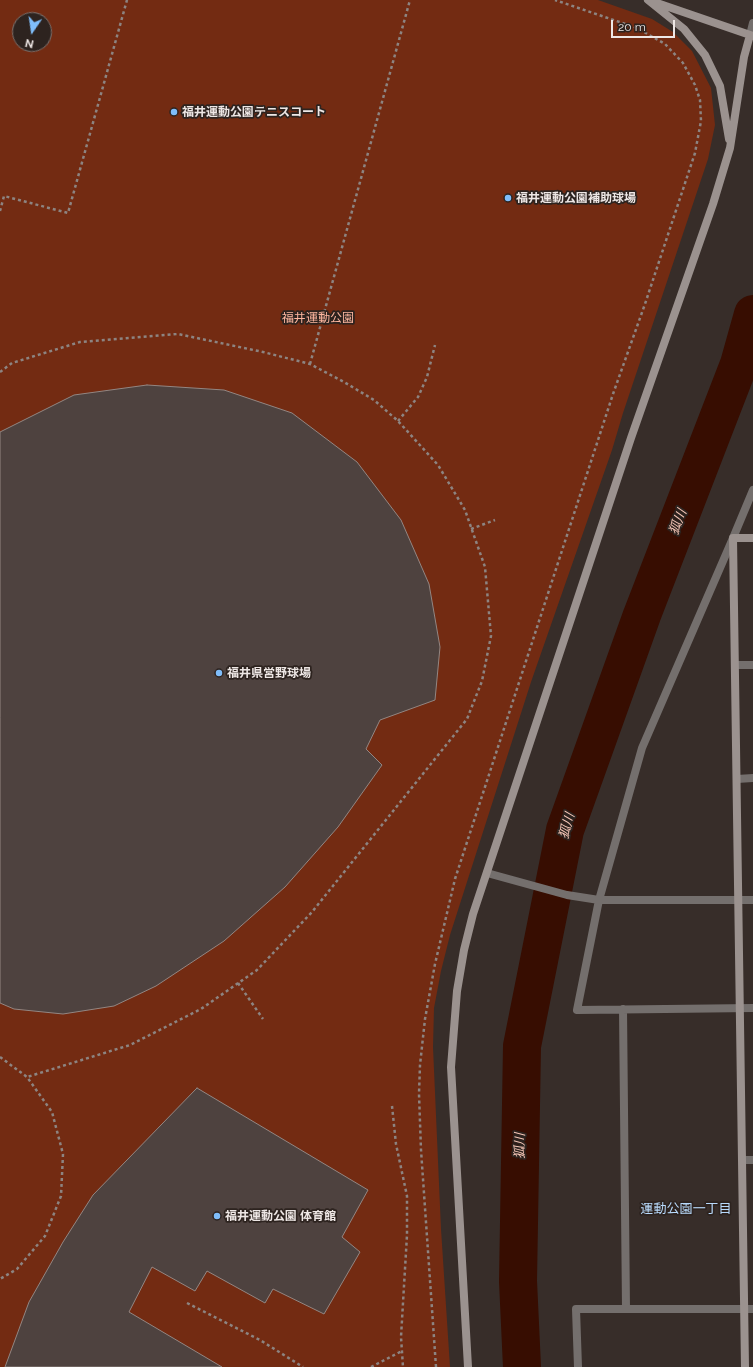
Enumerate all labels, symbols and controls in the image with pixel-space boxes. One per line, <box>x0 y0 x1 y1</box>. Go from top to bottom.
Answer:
north arrow <box>12 12 52 52</box>
scale bar <box>613 12 677 38</box>
text: 20 m <box>618 20 646 34</box>
text: N <box>24 36 35 50</box>
place label: 福井運動公園テニスコート <box>182 105 326 119</box>
marker: 福井運動公園テニスコート <box>169 107 179 117</box>
place label: 福井運動公園補助球場 <box>516 191 636 205</box>
marker: 福井運動公園補助球場 <box>503 193 513 203</box>
park label: 福井運動公園 <box>282 311 354 325</box>
water label: 狐川 <box>666 507 690 537</box>
place label: 福井県営野球場 <box>227 666 311 680</box>
marker: 福井県営野球場 <box>214 668 224 678</box>
water label: 狐川 <box>556 811 578 841</box>
water label: 狐川 <box>512 1133 528 1159</box>
district label: 運動公園一丁目 <box>641 1201 731 1217</box>
place label: 福井運動公園 体育館 <box>225 1209 336 1223</box>
marker: 福井運動公園 体育館 <box>212 1211 222 1221</box>

